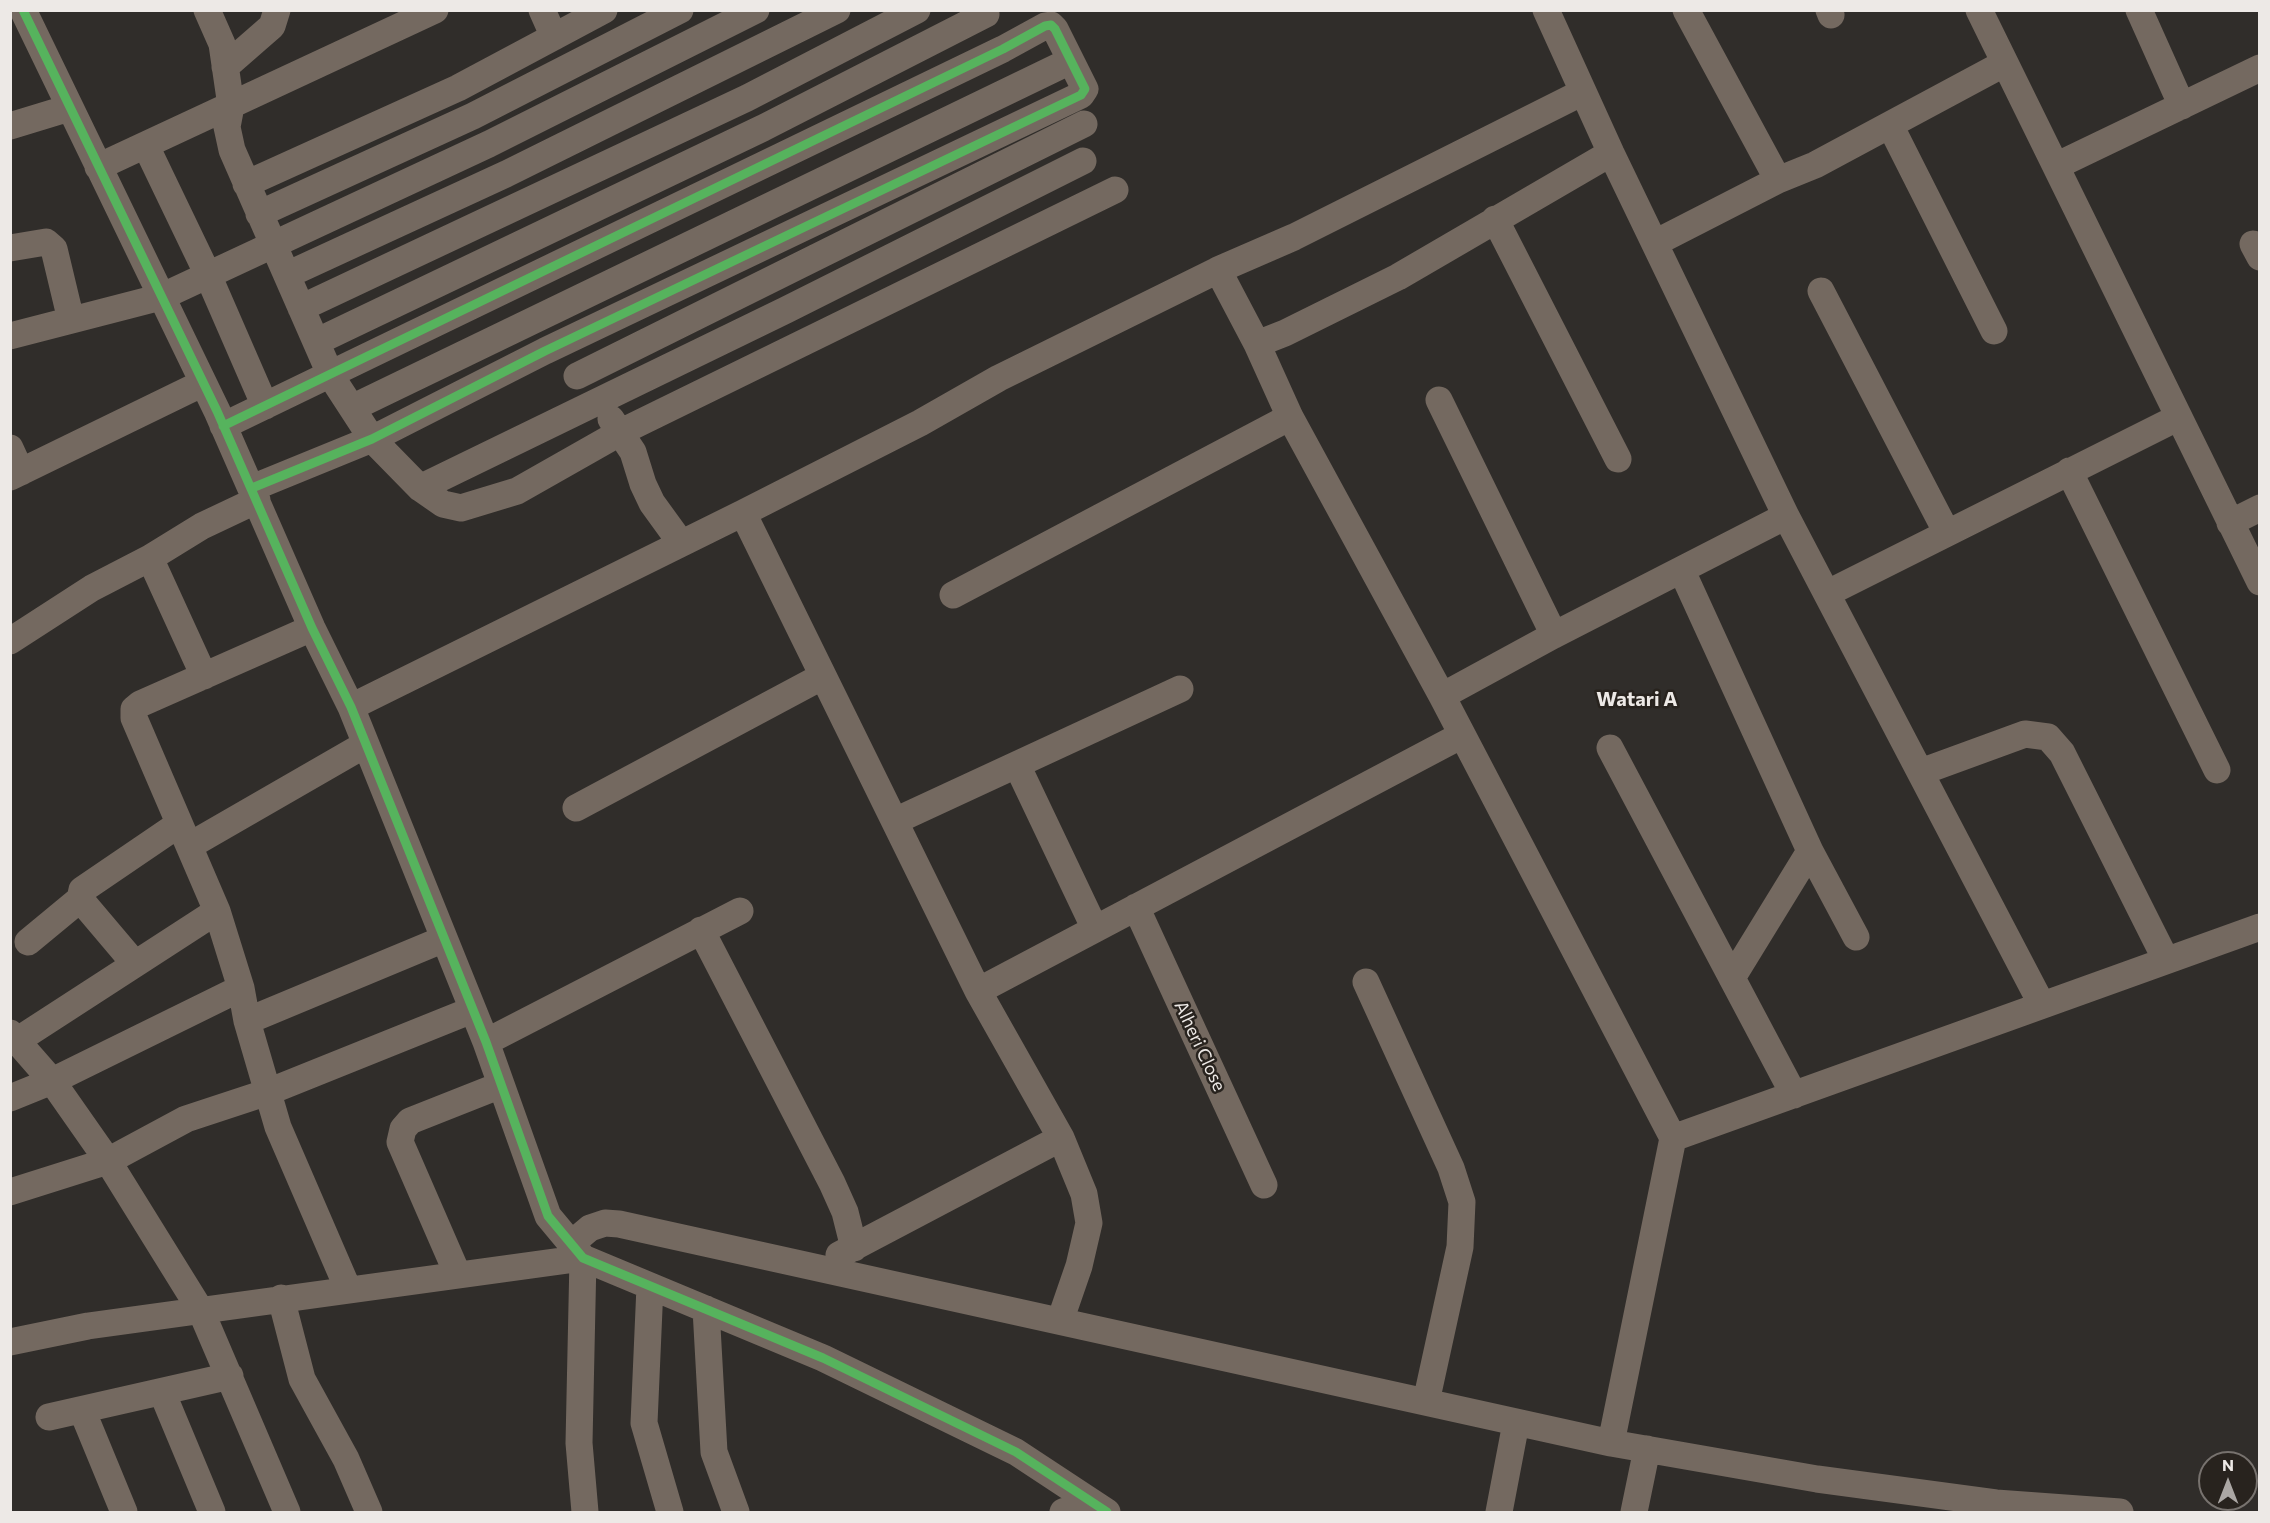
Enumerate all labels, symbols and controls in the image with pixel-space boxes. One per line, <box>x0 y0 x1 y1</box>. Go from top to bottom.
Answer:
district label: Watari A <box>1596 687 1678 711</box>
street label: Alheri Close <box>1170 997 1230 1095</box>
north arrow <box>2198 1451 2258 1511</box>
text: N <box>2222 1455 2234 1474</box>

